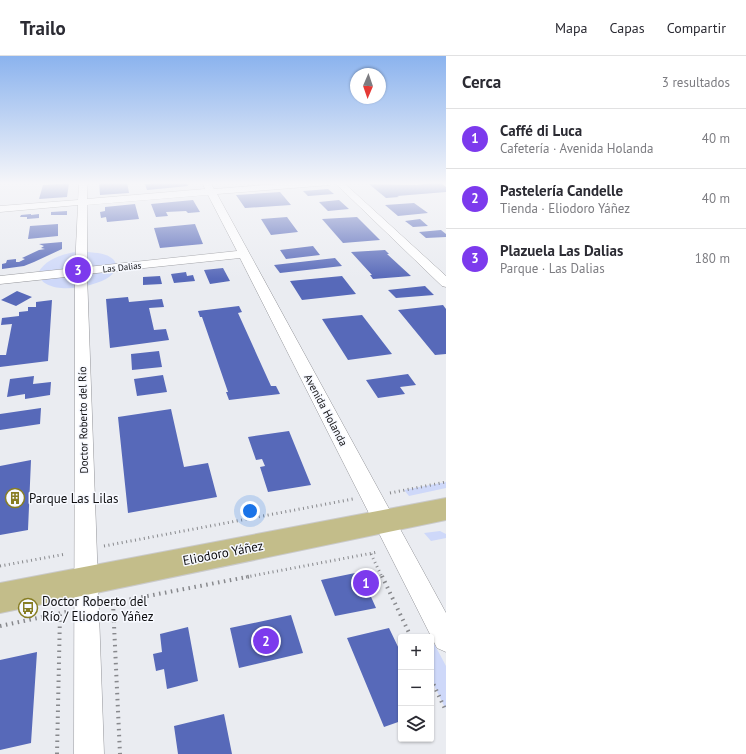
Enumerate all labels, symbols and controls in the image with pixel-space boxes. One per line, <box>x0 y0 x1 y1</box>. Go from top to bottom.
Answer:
text: Trailo <box>20 16 66 40</box>
text: Mapa <box>555 19 588 37</box>
text: Capas <box>610 19 645 37</box>
text: Compartir <box>667 19 726 37</box>
north arrow <box>350 68 386 104</box>
text: Cerca <box>462 71 501 93</box>
text: 3 resultados <box>662 74 730 91</box>
text: Caffé di Luca <box>500 121 582 140</box>
text: 1 <box>471 130 479 147</box>
text: 40 m <box>702 130 730 147</box>
text: Cafetería · Avenida Holanda <box>500 140 653 157</box>
text: Pastelería Candelle <box>500 181 623 200</box>
text: 2 <box>471 190 479 207</box>
text: 40 m <box>702 190 730 207</box>
text: Tienda · Eliodoro Yáñez <box>500 200 630 217</box>
text: Plazuela Las Dalias <box>500 241 623 260</box>
text: 3 <box>471 250 479 267</box>
text: 180 m <box>695 250 730 267</box>
pin: 3 <box>65 255 91 285</box>
street label: Las Dalias <box>102 259 142 274</box>
text: Parque · Las Dalias <box>500 260 605 277</box>
street label: Doctor Roberto del Río <box>75 366 91 474</box>
street label: Avenida Holanda <box>301 372 351 448</box>
building icon: Parque Las Lilas <box>4 487 26 509</box>
place label: Parque Las Lilas <box>29 490 119 507</box>
your location <box>240 501 260 521</box>
street label: Eliodoro Yáñez <box>181 537 265 569</box>
pin: 1 <box>353 568 379 598</box>
place label: Doctor Roberto del Río / Eliodoro Yáñez <box>42 593 154 625</box>
bus stop icon: Doctor Roberto del Río / Eliodoro Yáñez <box>17 597 39 619</box>
pin: 2 <box>253 626 279 656</box>
map controls <box>398 634 434 742</box>
button: + <box>398 634 434 670</box>
button: − <box>398 670 434 706</box>
button: layers <box>398 706 434 742</box>

